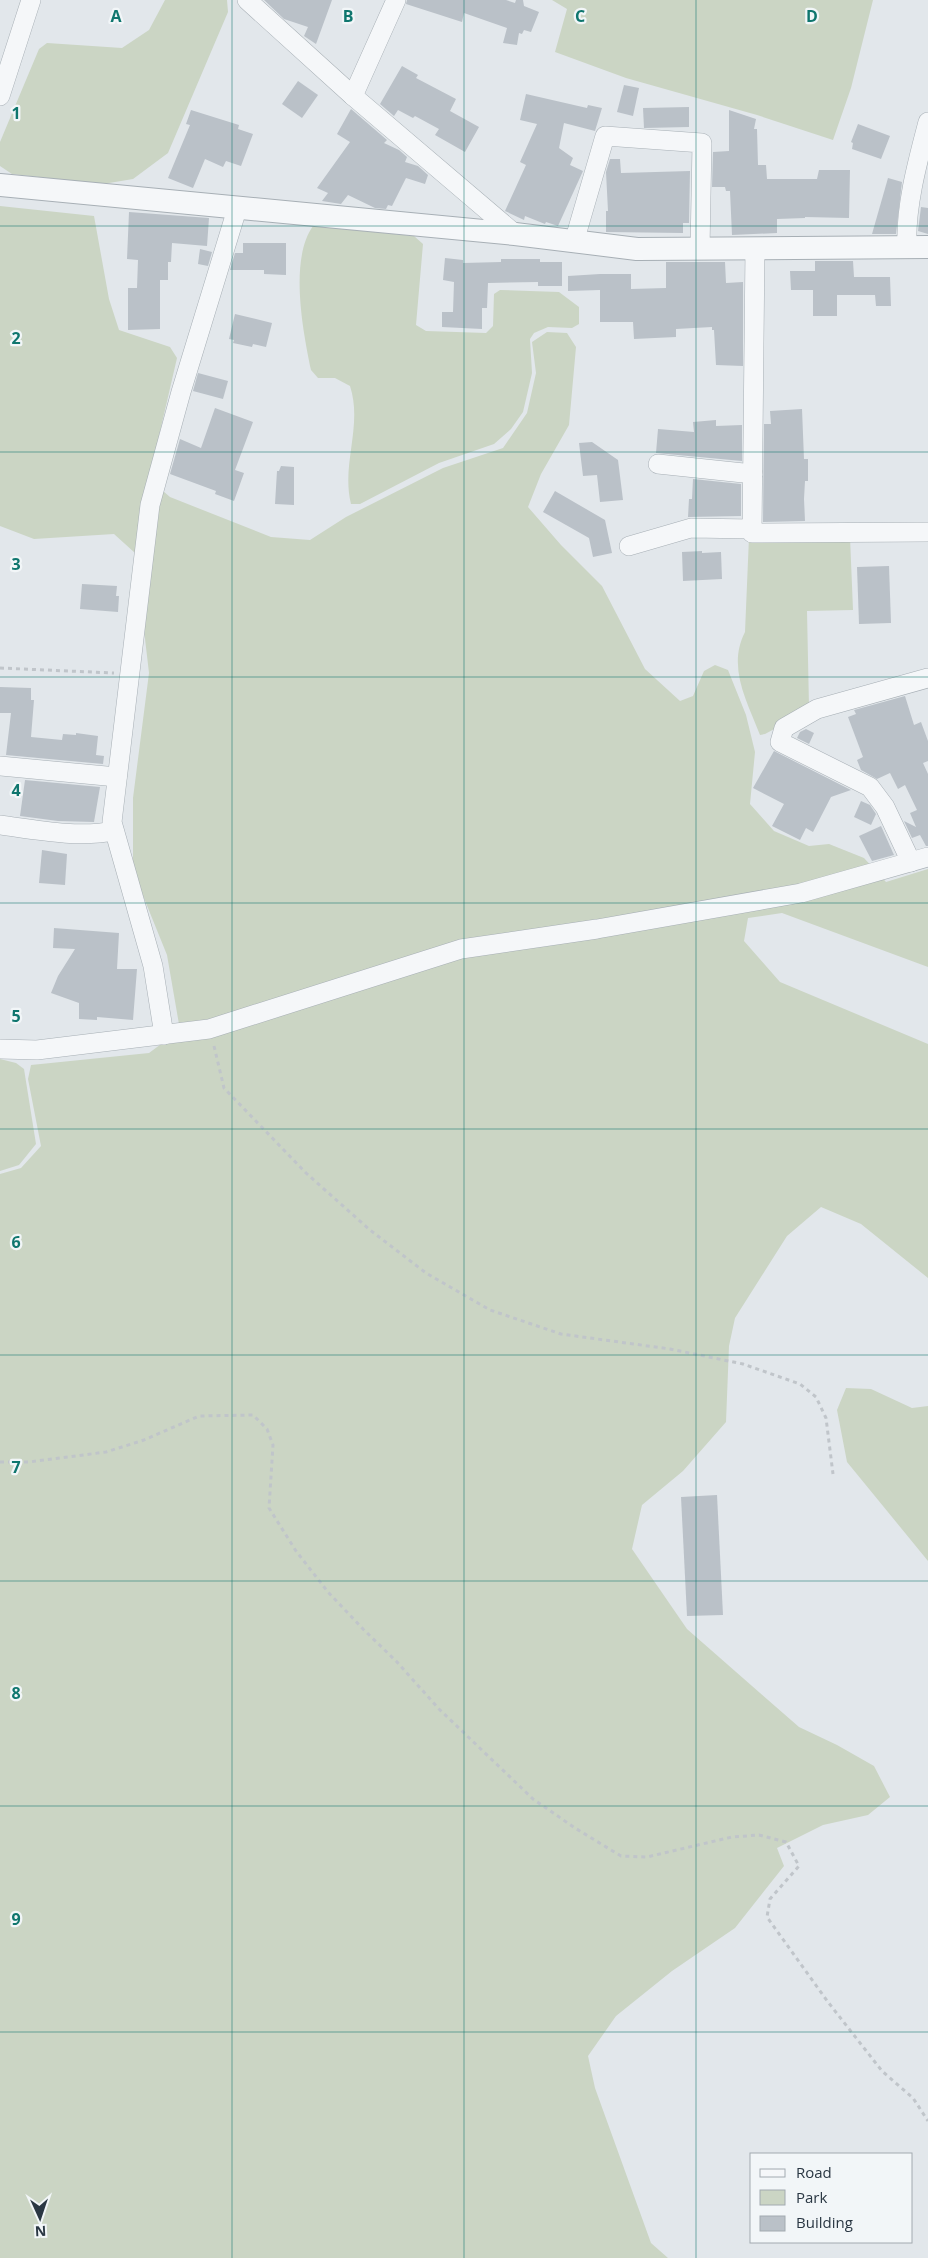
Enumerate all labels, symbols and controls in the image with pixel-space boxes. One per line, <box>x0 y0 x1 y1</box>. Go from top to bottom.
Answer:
text: A <box>110 5 122 27</box>
text: B <box>343 5 353 27</box>
text: C <box>575 5 585 27</box>
text: D <box>806 5 818 27</box>
text: 1 <box>11 102 21 124</box>
text: 2 <box>11 327 21 349</box>
text: 3 <box>11 553 21 575</box>
text: 4 <box>11 779 21 801</box>
text: 5 <box>11 1005 21 1027</box>
text: 6 <box>11 1231 21 1253</box>
text: 7 <box>11 1456 21 1478</box>
text: 8 <box>11 1682 21 1704</box>
text: 9 <box>11 1908 21 1930</box>
legend <box>750 2153 913 2243</box>
text: Road <box>796 2162 832 2182</box>
text: Park <box>796 2187 827 2207</box>
north arrow <box>15 2193 65 2243</box>
text: Building <box>796 2212 853 2232</box>
text: N <box>35 2222 47 2241</box>

